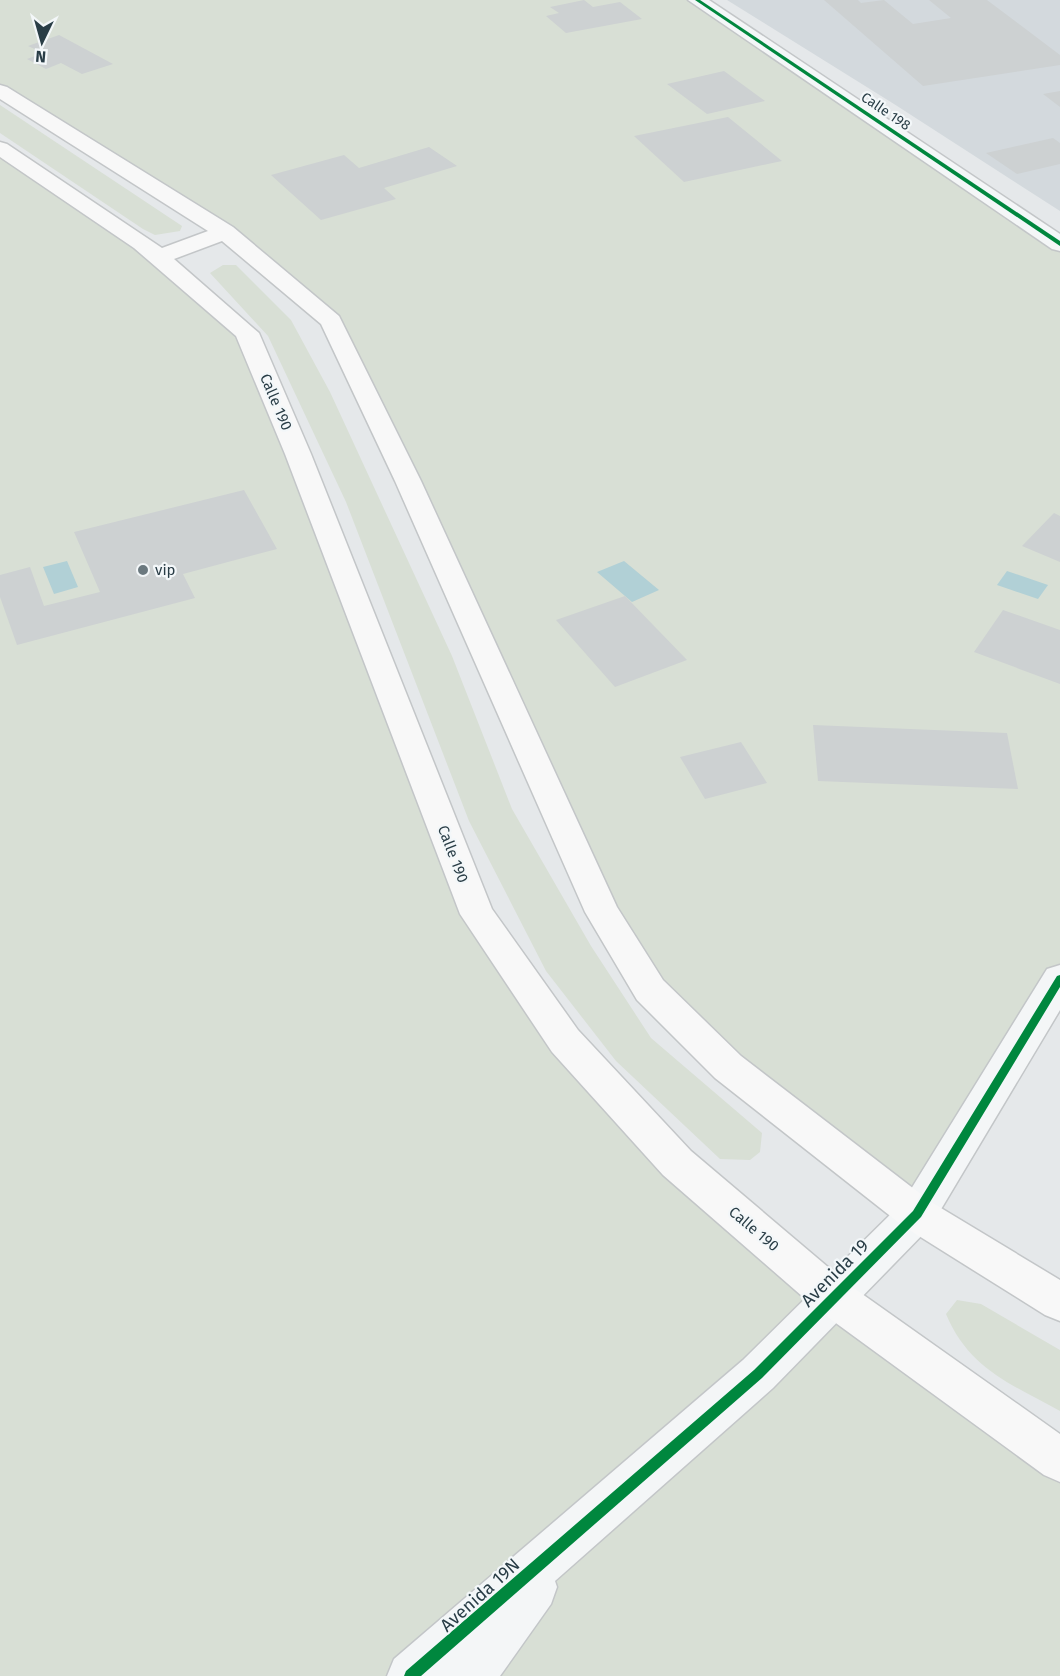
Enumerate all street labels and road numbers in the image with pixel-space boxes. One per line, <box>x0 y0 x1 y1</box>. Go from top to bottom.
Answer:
street label: Calle 198 <box>858 89 914 134</box>
street label: Calle 190 <box>256 371 296 433</box>
street label: Calle 190 <box>434 823 472 885</box>
street label: Calle 190 <box>725 1203 783 1255</box>
street label: Avenida 19 <box>796 1234 874 1312</box>
street label: Avenida 19N <box>436 1554 524 1636</box>

